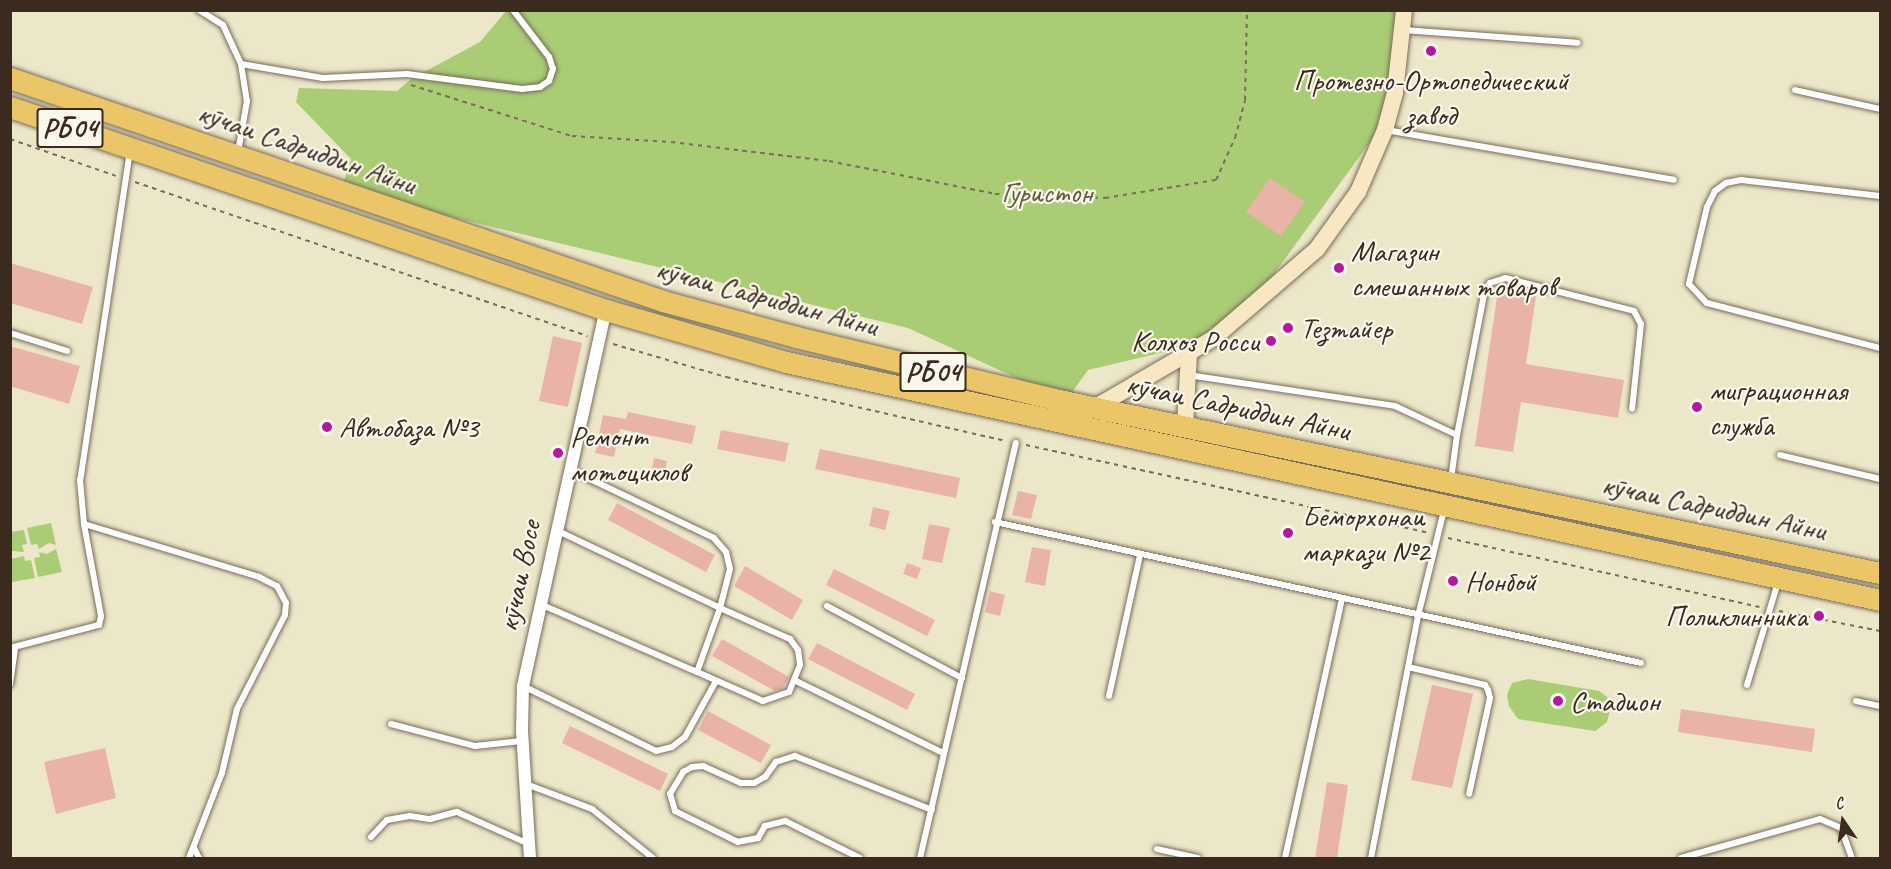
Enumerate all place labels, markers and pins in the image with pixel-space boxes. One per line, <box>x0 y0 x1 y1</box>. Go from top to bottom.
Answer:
marker: Протезно-Ортопедический завод <box>1422 42 1440 60</box>
place label: Протезно-Ортопедический завод <box>1294 62 1568 132</box>
place label: Магазин смешанных товаров <box>1351 233 1553 304</box>
marker: Магазин смешанных товаров <box>1332 261 1346 275</box>
place label: Тезтайер <box>1300 310 1392 346</box>
marker: Тезтайер <box>1281 321 1295 335</box>
place label: Колхоз Росси <box>1130 323 1259 359</box>
marker: Колхоз Росси <box>1264 334 1278 348</box>
place label: миграционная служба <box>1709 372 1847 442</box>
marker: миграционная служба <box>1690 400 1704 414</box>
place label: Автобаза №3 <box>339 409 479 445</box>
place label: Ремонт мотоциклов <box>570 418 687 488</box>
marker: Автобаза №3 <box>320 420 334 434</box>
marker: Ремонт мотоциклов <box>551 446 565 460</box>
place label: Беморхонаи маркази №2 <box>1302 498 1429 568</box>
marker: Беморхонаи маркази №2 <box>1279 524 1297 542</box>
place label: Нонбой <box>1465 563 1536 599</box>
marker: Нонбой <box>1446 574 1460 588</box>
place label: Поликлинника <box>1665 598 1807 634</box>
marker: Поликлинника <box>1812 609 1826 623</box>
place label: Стадион <box>1570 683 1660 719</box>
marker: Стадион <box>1551 694 1565 708</box>

